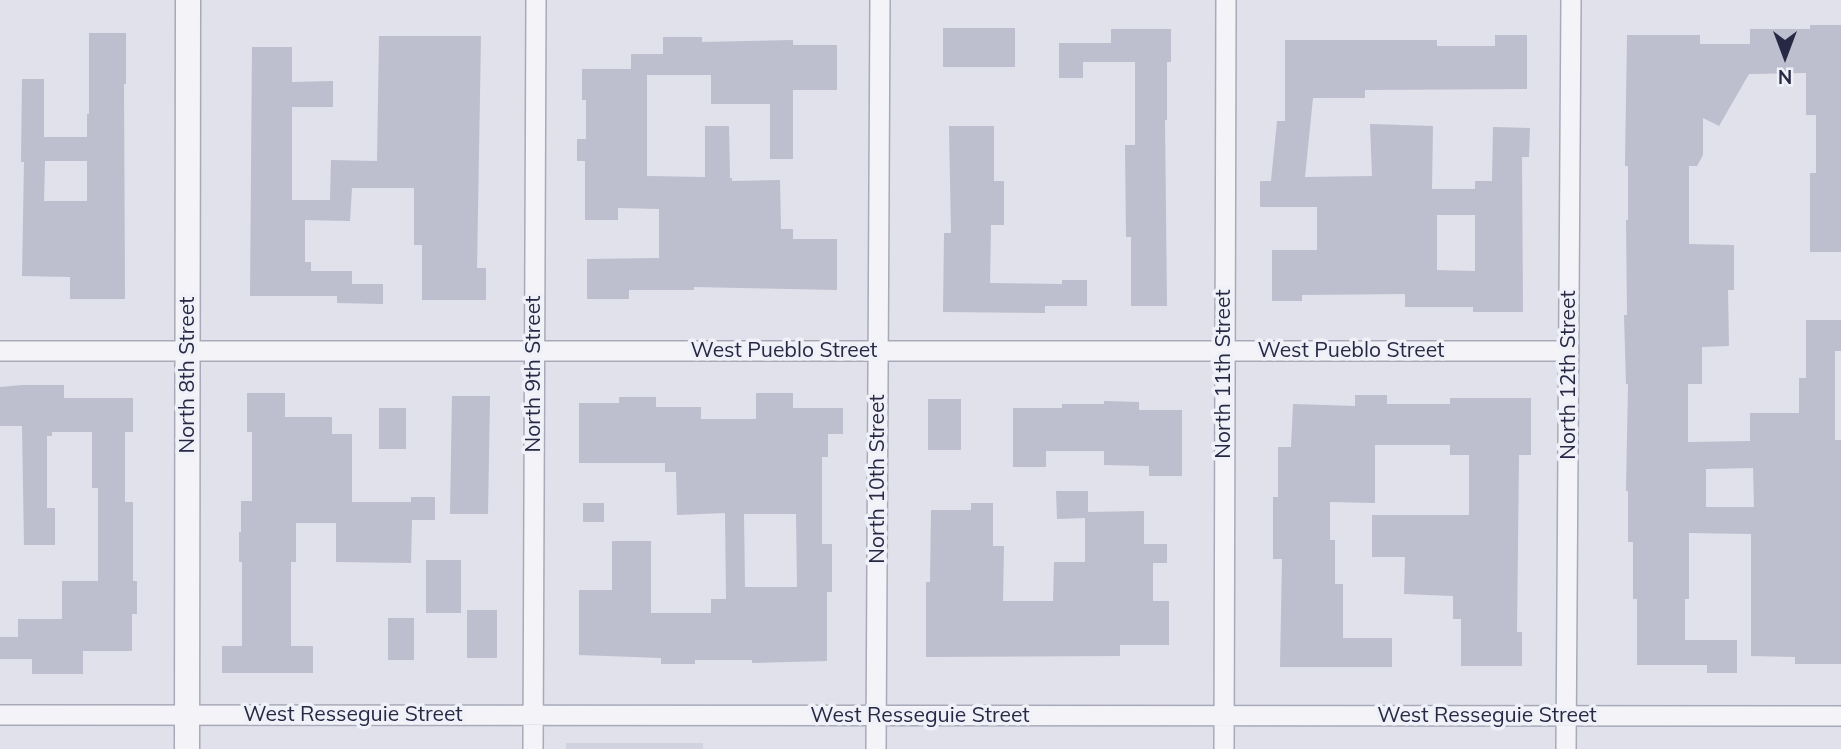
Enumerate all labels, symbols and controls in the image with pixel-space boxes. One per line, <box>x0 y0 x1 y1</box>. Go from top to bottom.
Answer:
north arrow <box>1750 21 1820 91</box>
text: N <box>1778 65 1792 89</box>
street label: North 11th Street <box>1211 289 1237 459</box>
street label: North 12th Street <box>1556 290 1582 460</box>
street label: North 9th Street <box>521 296 547 452</box>
street label: North 8th Street <box>175 297 201 453</box>
street label: West Pueblo Street <box>691 338 877 364</box>
street label: West Pueblo Street <box>1258 338 1444 364</box>
street label: North 10th Street <box>865 394 891 564</box>
street label: West Resseguie Street <box>243 702 463 728</box>
street label: West Resseguie Street <box>810 703 1030 729</box>
street label: West Resseguie Street <box>1377 703 1597 729</box>

